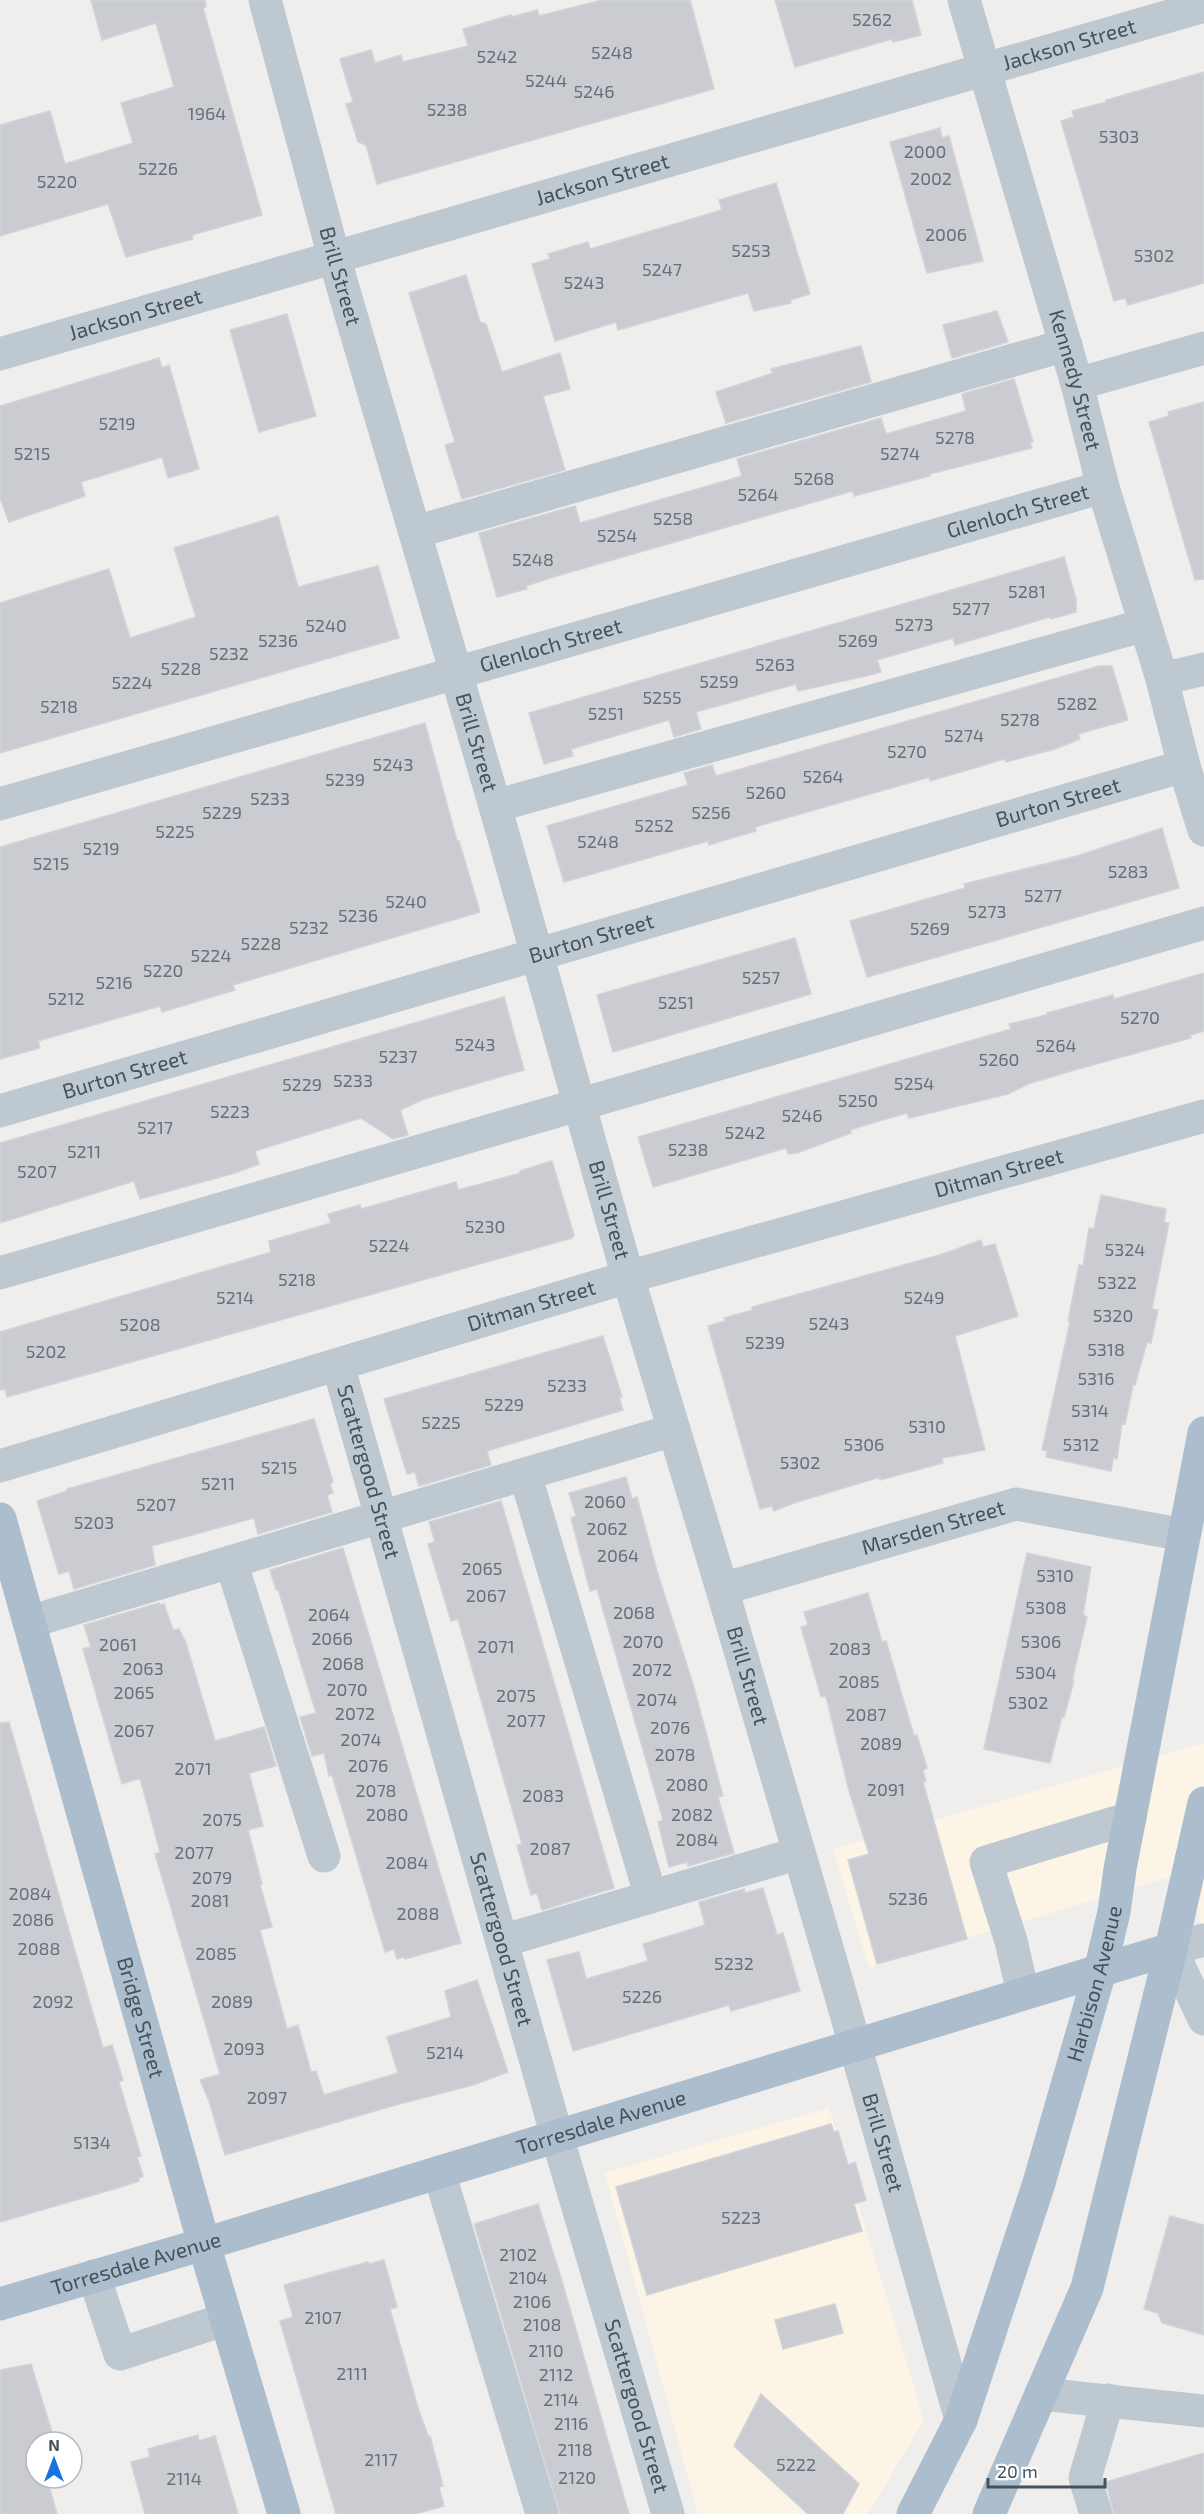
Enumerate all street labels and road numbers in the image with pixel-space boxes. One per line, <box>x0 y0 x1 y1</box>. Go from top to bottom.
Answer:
street label: Jackson Street <box>999 12 1138 75</box>
street label: Jackson Street <box>532 147 671 210</box>
street label: Brill Street <box>315 223 367 328</box>
street label: Jackson Street <box>65 282 205 345</box>
street label: Kennedy Street <box>1045 306 1107 453</box>
street label: Glenloch Street <box>943 478 1091 542</box>
street label: Glenloch Street <box>476 612 624 677</box>
street label: Brill Street <box>451 690 504 794</box>
street label: Burton Street <box>992 771 1123 831</box>
street label: Burton Street <box>526 907 656 967</box>
street label: Burton Street <box>59 1043 190 1103</box>
street label: Ditman Street <box>931 1142 1066 1202</box>
street label: Brill Street <box>585 1157 636 1262</box>
street label: Ditman Street <box>464 1274 598 1336</box>
street label: Scattergood Street <box>333 1381 406 1561</box>
street label: Marsden Street <box>859 1494 1007 1559</box>
street label: Brill Street <box>723 1623 775 1728</box>
street label: Scattergood Street <box>466 1849 539 2029</box>
street label: Harbison Avenue <box>1061 1904 1126 2064</box>
street label: Bridge Street <box>113 1954 171 2081</box>
street label: Torresdale Avenue <box>513 2084 689 2159</box>
street label: Brill Street <box>858 2090 910 2195</box>
street label: Torresdale Avenue <box>48 2226 224 2299</box>
street label: Scattergood Street <box>600 2316 675 2496</box>

